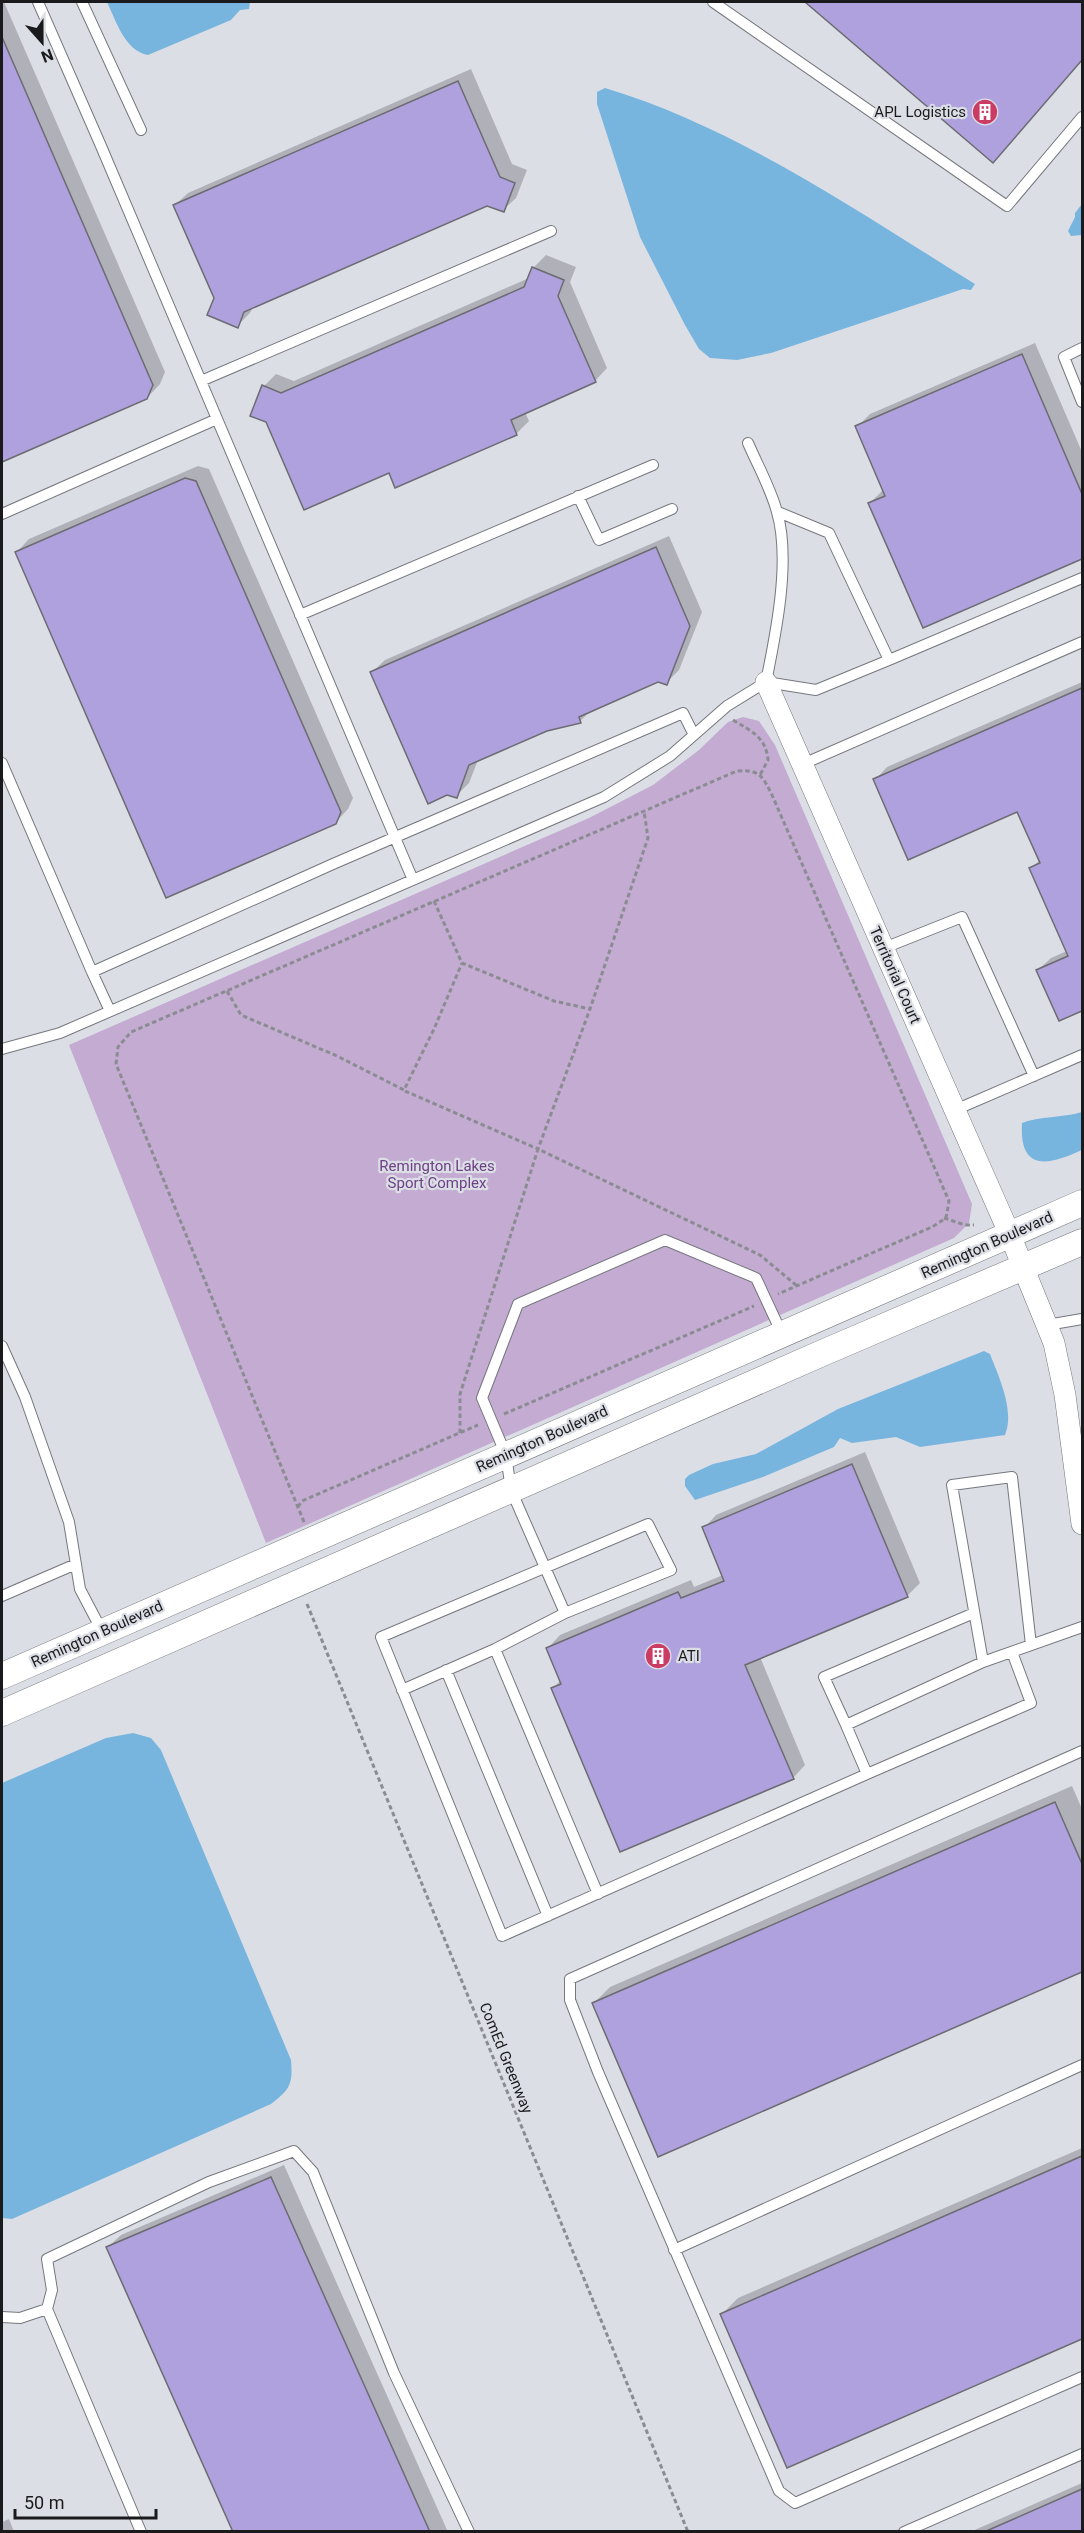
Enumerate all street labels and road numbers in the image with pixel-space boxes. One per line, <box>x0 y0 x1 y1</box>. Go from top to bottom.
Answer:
street label: Territorial Court <box>866 924 925 1026</box>
street label: Remington Boulevard <box>918 1208 1056 1282</box>
street label: Remington Boulevard <box>473 1402 611 1476</box>
street label: Remington Boulevard <box>28 1597 166 1671</box>
street label: ComEd Greenway <box>476 2000 536 2116</box>

